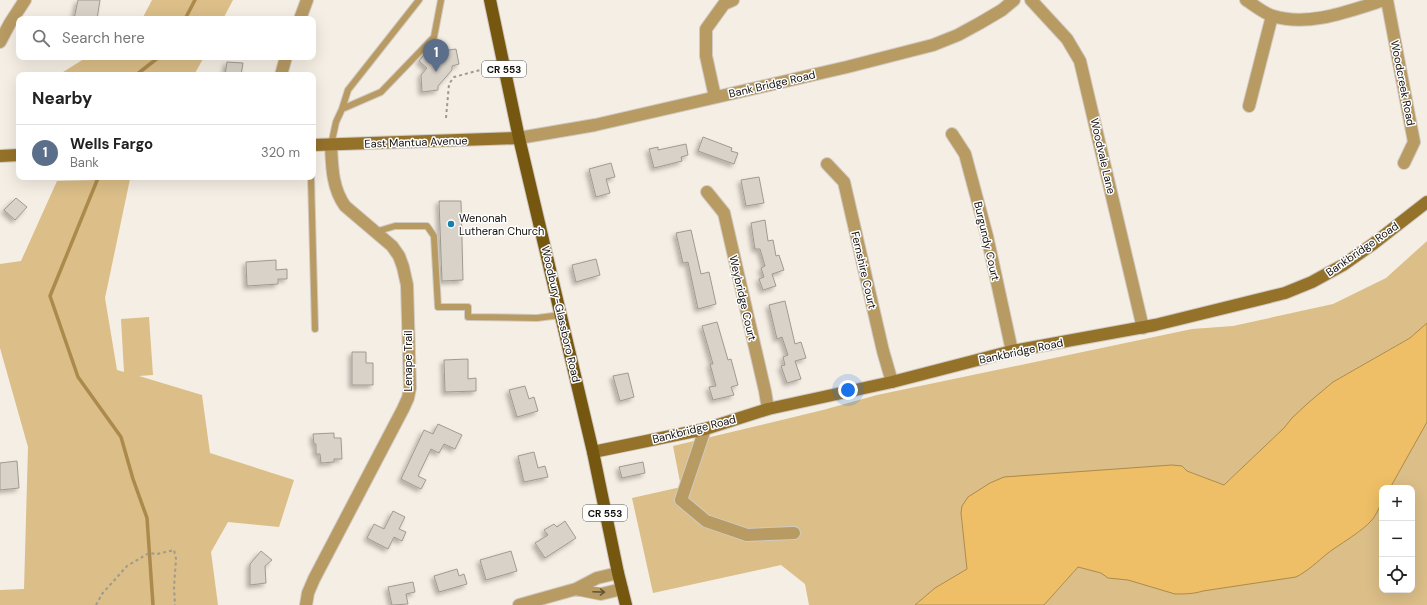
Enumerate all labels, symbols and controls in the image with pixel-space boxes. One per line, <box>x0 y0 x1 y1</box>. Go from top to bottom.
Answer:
search box <box>16 16 316 60</box>
icon: search <box>30 27 52 49</box>
text: Search here <box>62 28 145 48</box>
pin: 1 <box>423 39 449 72</box>
street label: Woodcreek Road <box>1388 39 1418 127</box>
road number: CR 553 <box>482 61 526 77</box>
street label: Bank Bridge Road <box>727 67 817 101</box>
text: Nearby <box>32 87 92 109</box>
street label: Woodvale Lane <box>1087 117 1119 195</box>
street label: East Mantua Avenue <box>364 133 468 151</box>
text: Wells Fargo <box>70 134 153 154</box>
text: 1 <box>43 144 47 161</box>
text: 320 m <box>261 144 300 161</box>
text: Bank <box>70 154 99 171</box>
street label: Burgundy Court <box>971 200 1003 282</box>
place label: Wenonah Lutheran Church <box>459 211 544 238</box>
marker: Wenonah Lutheran Church <box>446 219 456 229</box>
street label: Bankbridge Road <box>1323 219 1401 279</box>
street label: Fernshire Court <box>848 230 880 310</box>
street label: Woodbury-Glassboro Road <box>538 244 584 384</box>
street label: Weybridge Court <box>726 254 760 342</box>
street label: Lenape Trail <box>401 331 415 391</box>
street label: Bankbridge Road <box>978 335 1064 367</box>
your location <box>838 380 858 400</box>
street label: Bankbridge Road <box>651 412 737 446</box>
map controls <box>1379 485 1415 593</box>
button: + <box>1379 485 1415 521</box>
road number: CR 553 <box>583 505 627 521</box>
button: − <box>1379 521 1415 557</box>
button: locate <box>1379 557 1415 593</box>
one-way arrow <box>592 589 605 596</box>

